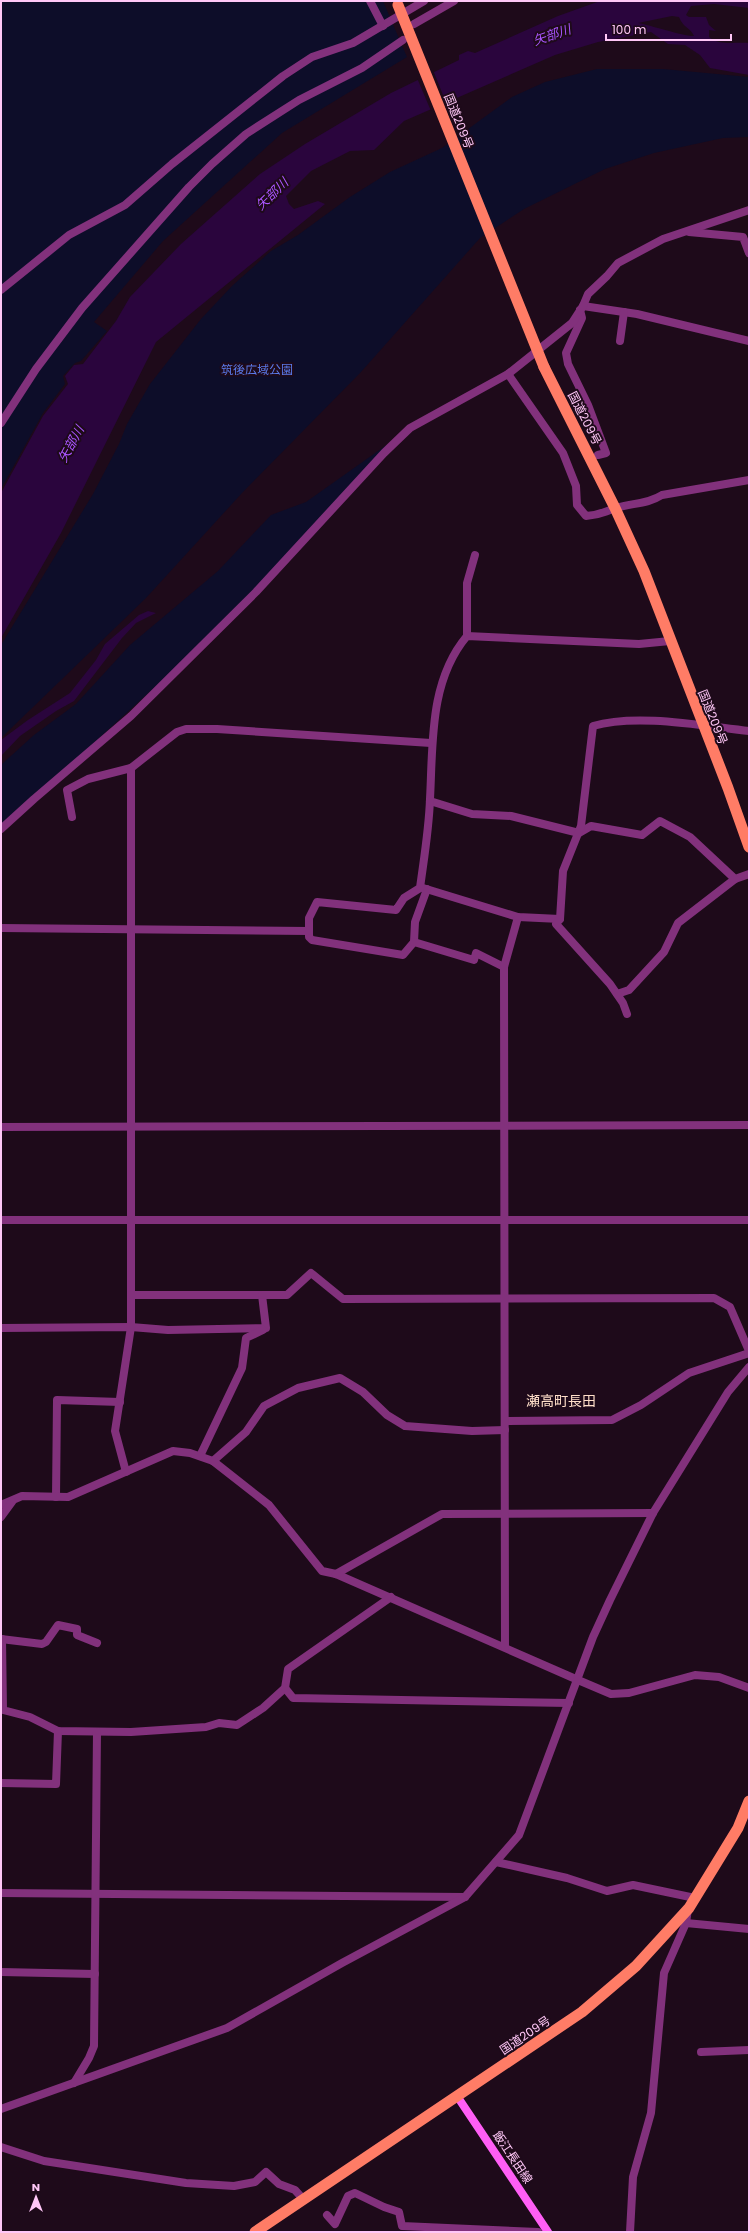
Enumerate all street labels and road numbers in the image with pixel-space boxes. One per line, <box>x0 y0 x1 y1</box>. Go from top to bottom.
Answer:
street label: 国道209号 <box>440 91 478 151</box>
street label: 国道209号 <box>564 388 606 448</box>
street label: 国道209号 <box>694 687 732 747</box>
street label: 国道209号 <box>496 2012 554 2058</box>
street label: 飯江長田線 <box>489 2127 537 2187</box>

